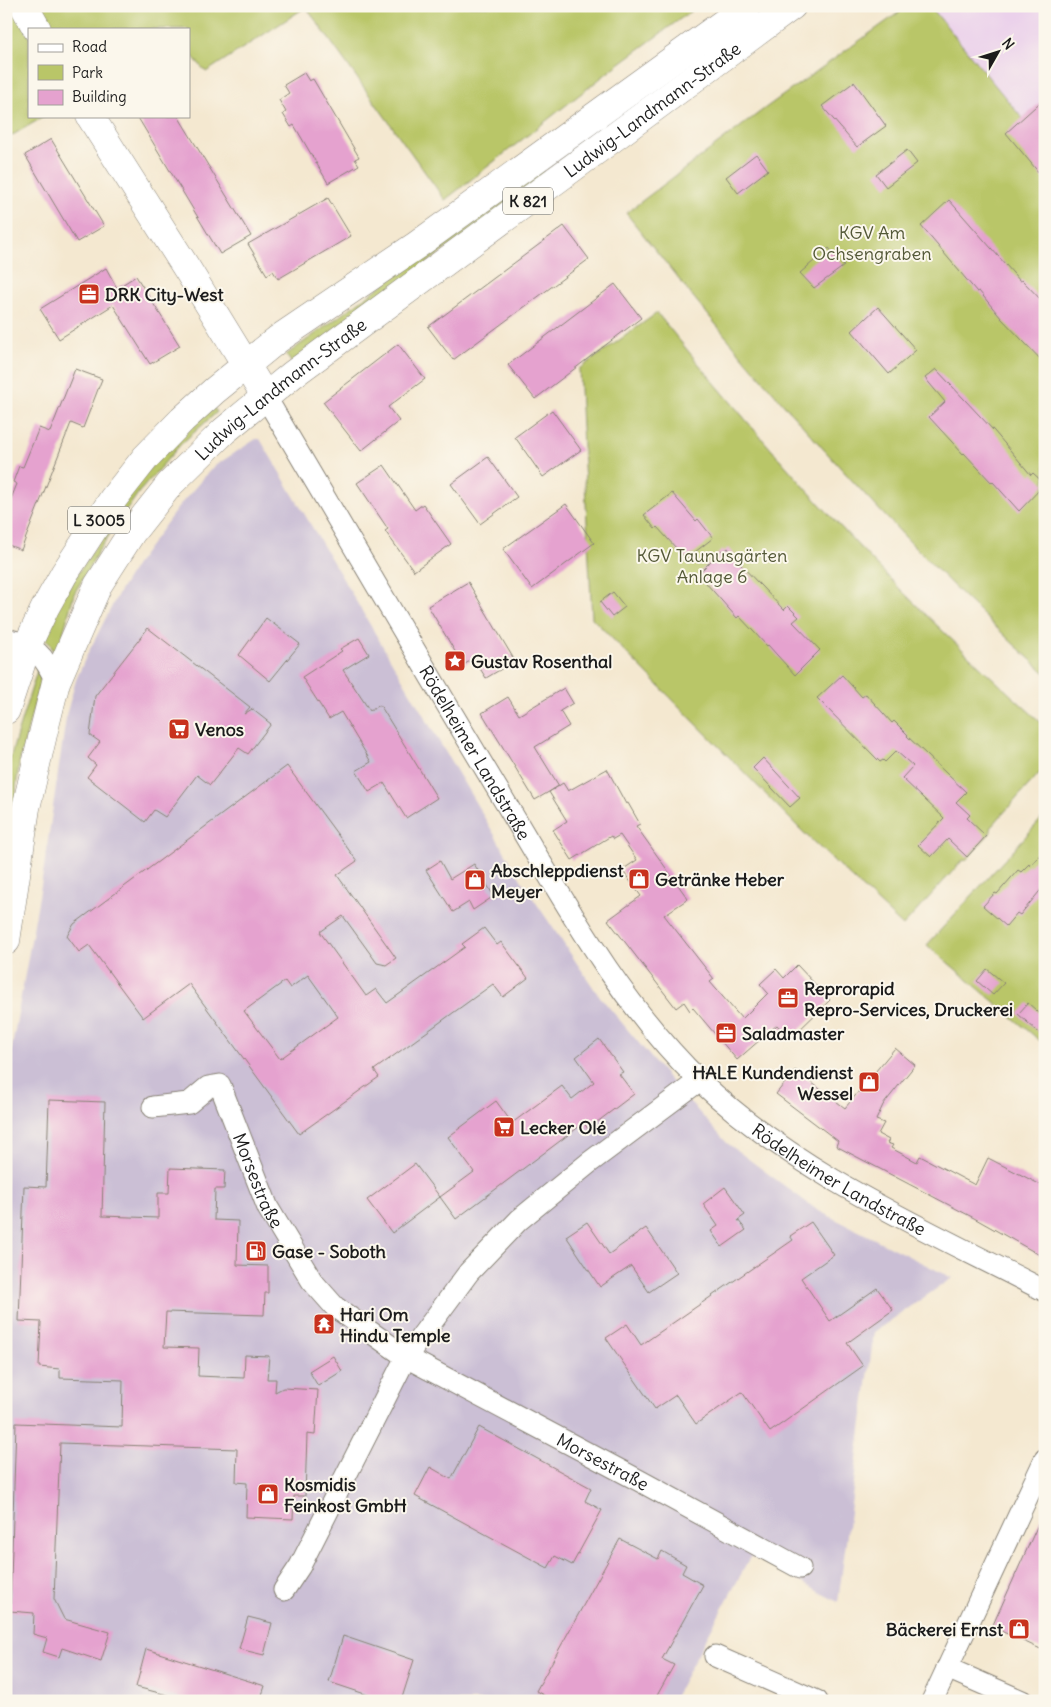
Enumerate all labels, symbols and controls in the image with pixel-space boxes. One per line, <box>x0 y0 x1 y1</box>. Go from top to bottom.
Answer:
legend <box>28 28 190 118</box>
north arrow <box>974 28 1024 78</box>
text: N <box>998 34 1018 53</box>
text: Road <box>72 37 107 56</box>
street label: Ludwig-Landmann-Straße <box>559 37 745 182</box>
text: Park <box>72 63 103 82</box>
text: Building <box>72 87 127 106</box>
road number: K 821 <box>503 188 553 215</box>
park label: KGV Am Ochsengraben <box>812 221 932 265</box>
office icon: DRK City-West <box>77 282 101 306</box>
place label: DRK City-West <box>105 283 224 306</box>
street label: Ludwig-Landmann-Straße <box>190 313 371 465</box>
road number: L 3005 <box>68 506 130 534</box>
park label: KGV Taunusgärten Anlage 6 <box>637 544 787 588</box>
place icon: Gustav Rosenthal <box>443 649 467 673</box>
place label: Gustav Rosenthal <box>471 650 612 673</box>
street label: Rödelheimer Landstraße <box>415 661 536 844</box>
supermarket icon: Venos <box>167 717 191 741</box>
place label: Venos <box>195 718 244 741</box>
place label: Abschleppdienst Meyer <box>491 859 624 903</box>
shop icon: Getränke Heber <box>627 867 651 891</box>
shop icon: Abschleppdienst Meyer <box>463 868 487 892</box>
place label: Getränke Heber <box>655 868 785 891</box>
place label: Reprorapid Repro-Services, Druckerei <box>804 977 1013 1021</box>
office icon: Reprorapid Repro-Services, Druckerei <box>776 986 800 1010</box>
office icon: Saladmaster <box>714 1021 738 1045</box>
place label: Saladmaster <box>742 1022 845 1045</box>
place label: HALE Kundendienst Wessel <box>692 1061 854 1105</box>
shop icon: HALE Kundendienst Wessel <box>857 1070 881 1094</box>
supermarket icon: Lecker Olé <box>492 1115 516 1139</box>
place label: Lecker Olé <box>520 1116 606 1139</box>
street label: Rödelheimer Landstraße <box>748 1118 930 1240</box>
street label: Morsestraße <box>228 1129 289 1232</box>
fuel station icon: Gase - Soboth <box>244 1239 268 1263</box>
place label: Gase - Soboth <box>272 1240 387 1263</box>
place label: Hari Om Hindu Temple <box>340 1303 451 1347</box>
temple icon: Hari Om Hindu Temple <box>312 1312 336 1336</box>
street label: Morsestraße <box>553 1428 653 1495</box>
place label: Kosmidis Feinkost GmbH <box>284 1473 407 1517</box>
shop icon: Kosmidis Feinkost GmbH <box>256 1482 280 1506</box>
shop icon: Bäckerei Ernst <box>1007 1617 1031 1641</box>
place label: Bäckerei Ernst <box>886 1618 1004 1641</box>

